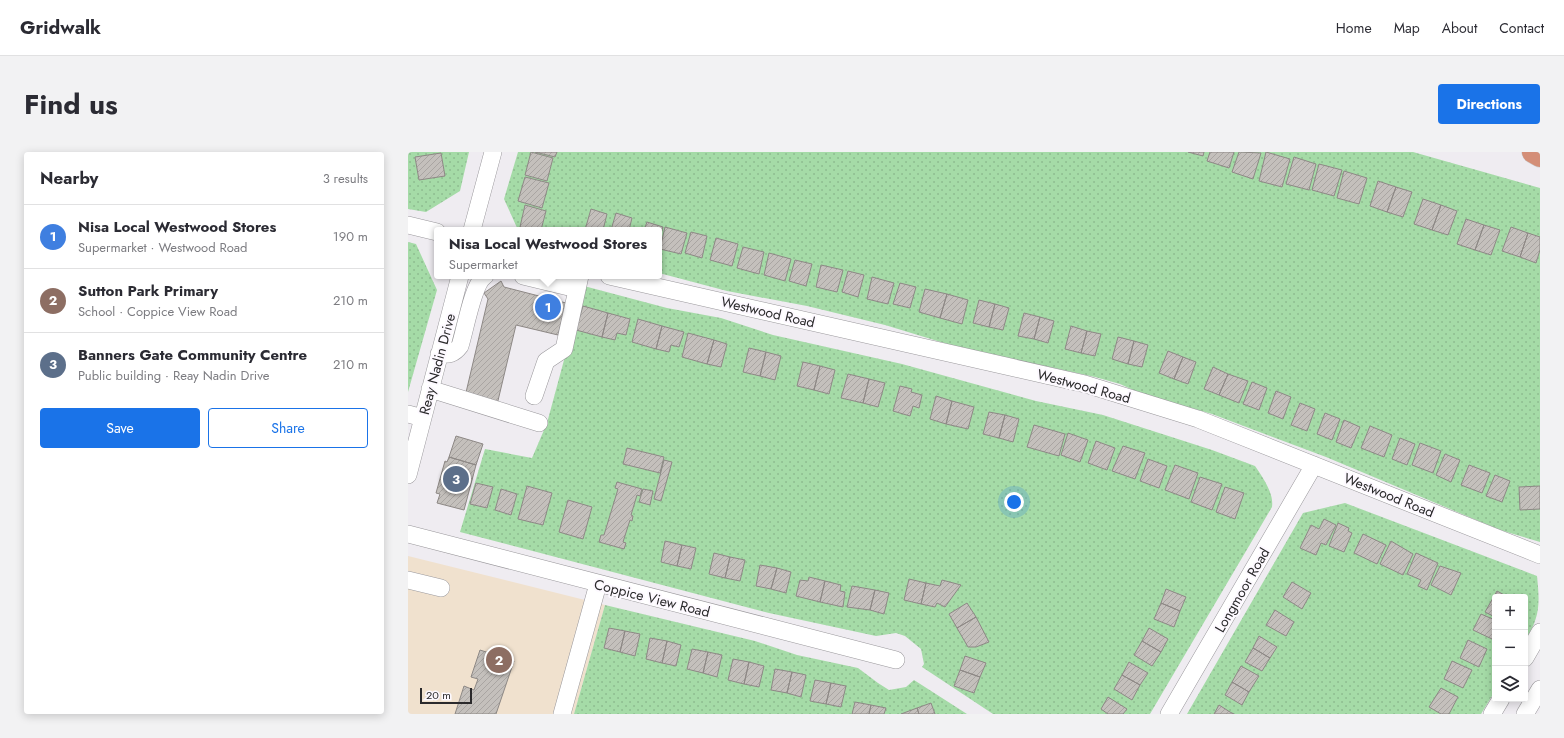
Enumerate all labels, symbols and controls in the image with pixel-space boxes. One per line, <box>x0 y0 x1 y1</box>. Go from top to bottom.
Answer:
text: Gridwalk <box>20 14 101 41</box>
text: Home <box>1336 18 1372 38</box>
text: Map <box>1394 18 1420 38</box>
text: About <box>1442 18 1477 38</box>
text: Contact <box>1499 18 1544 38</box>
text: Find us <box>24 84 118 125</box>
button: Directions <box>1438 84 1540 124</box>
text: Nearby <box>40 166 98 190</box>
text: 3 results <box>323 169 368 188</box>
text: Nisa Local Westwood Stores <box>78 216 276 238</box>
text: 1 <box>50 227 56 246</box>
text: 190 m <box>333 227 368 246</box>
popup <box>434 227 662 279</box>
text: Nisa Local Westwood Stores <box>449 233 647 255</box>
text: Supermarket · Westwood Road <box>78 238 247 257</box>
text: Supermarket <box>449 255 518 274</box>
text: Sutton Park Primary <box>78 280 218 302</box>
text: 2 <box>49 291 57 310</box>
text: 210 m <box>333 291 368 310</box>
street label: Westwood Road <box>719 291 817 333</box>
pin: 1 <box>535 292 561 322</box>
text: School · Coppice View Road <box>78 302 237 321</box>
street label: Reay Nadin Drive <box>414 311 460 417</box>
text: Banners Gate Community Centre <box>78 344 307 366</box>
text: 3 <box>49 355 57 374</box>
text: 210 m <box>333 355 368 374</box>
street label: Westwood Road <box>1035 364 1133 408</box>
text: Public building · Reay Nadin Drive <box>78 366 269 385</box>
button: Save <box>40 408 200 448</box>
button: Share <box>208 408 368 448</box>
pin: 3 <box>443 464 469 494</box>
street label: Westwood Road <box>1341 468 1437 522</box>
your location <box>1004 492 1024 512</box>
street label: Longmoor Road <box>1210 544 1274 636</box>
street label: Coppice View Road <box>592 574 712 622</box>
map controls <box>1492 594 1528 702</box>
button: + <box>1492 594 1528 630</box>
button: − <box>1492 630 1528 666</box>
pin: 2 <box>486 645 512 675</box>
button: layers <box>1492 666 1528 702</box>
scale bar <box>420 686 472 705</box>
text: 20 m <box>426 687 451 703</box>

